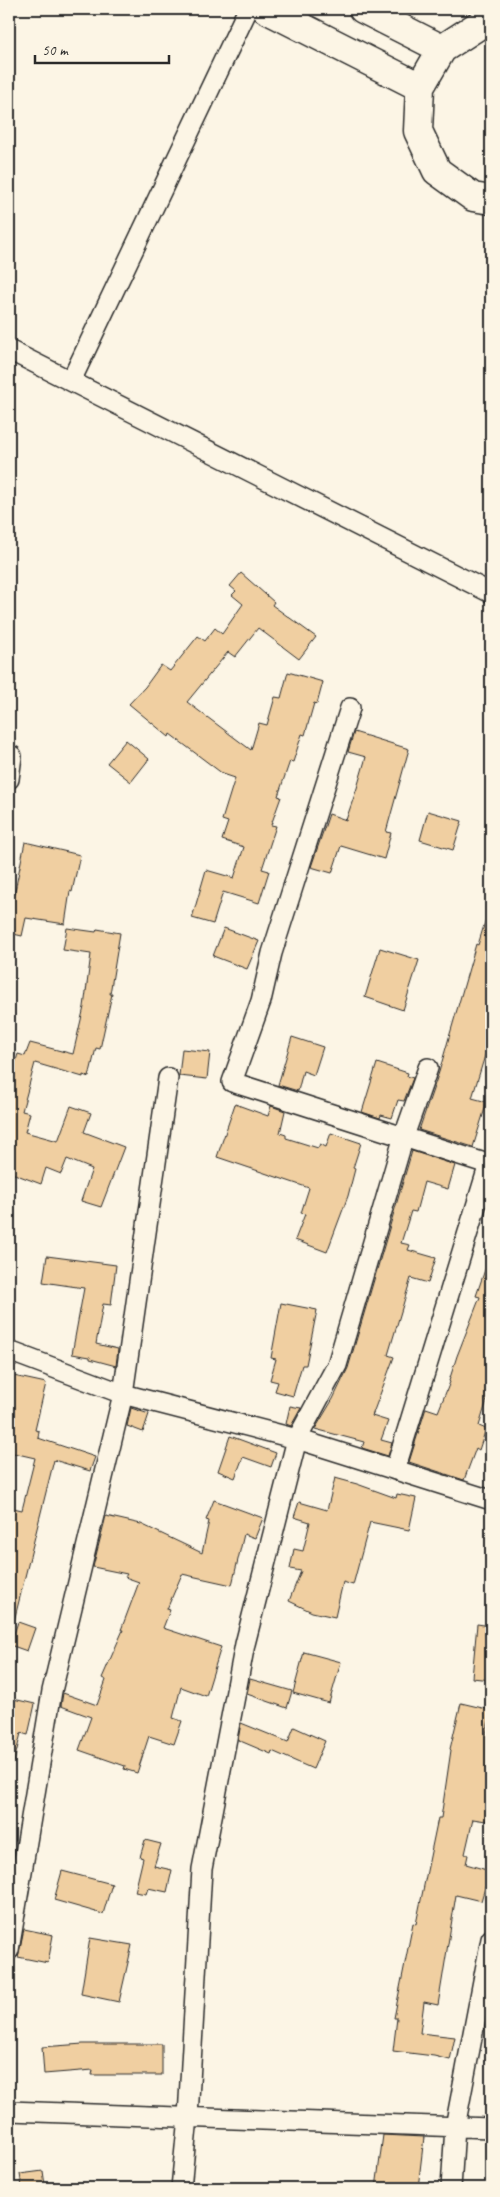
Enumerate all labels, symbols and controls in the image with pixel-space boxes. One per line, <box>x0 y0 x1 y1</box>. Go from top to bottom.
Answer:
scale bar <box>35 32 169 64</box>
text: 50 m <box>42 41 69 60</box>

